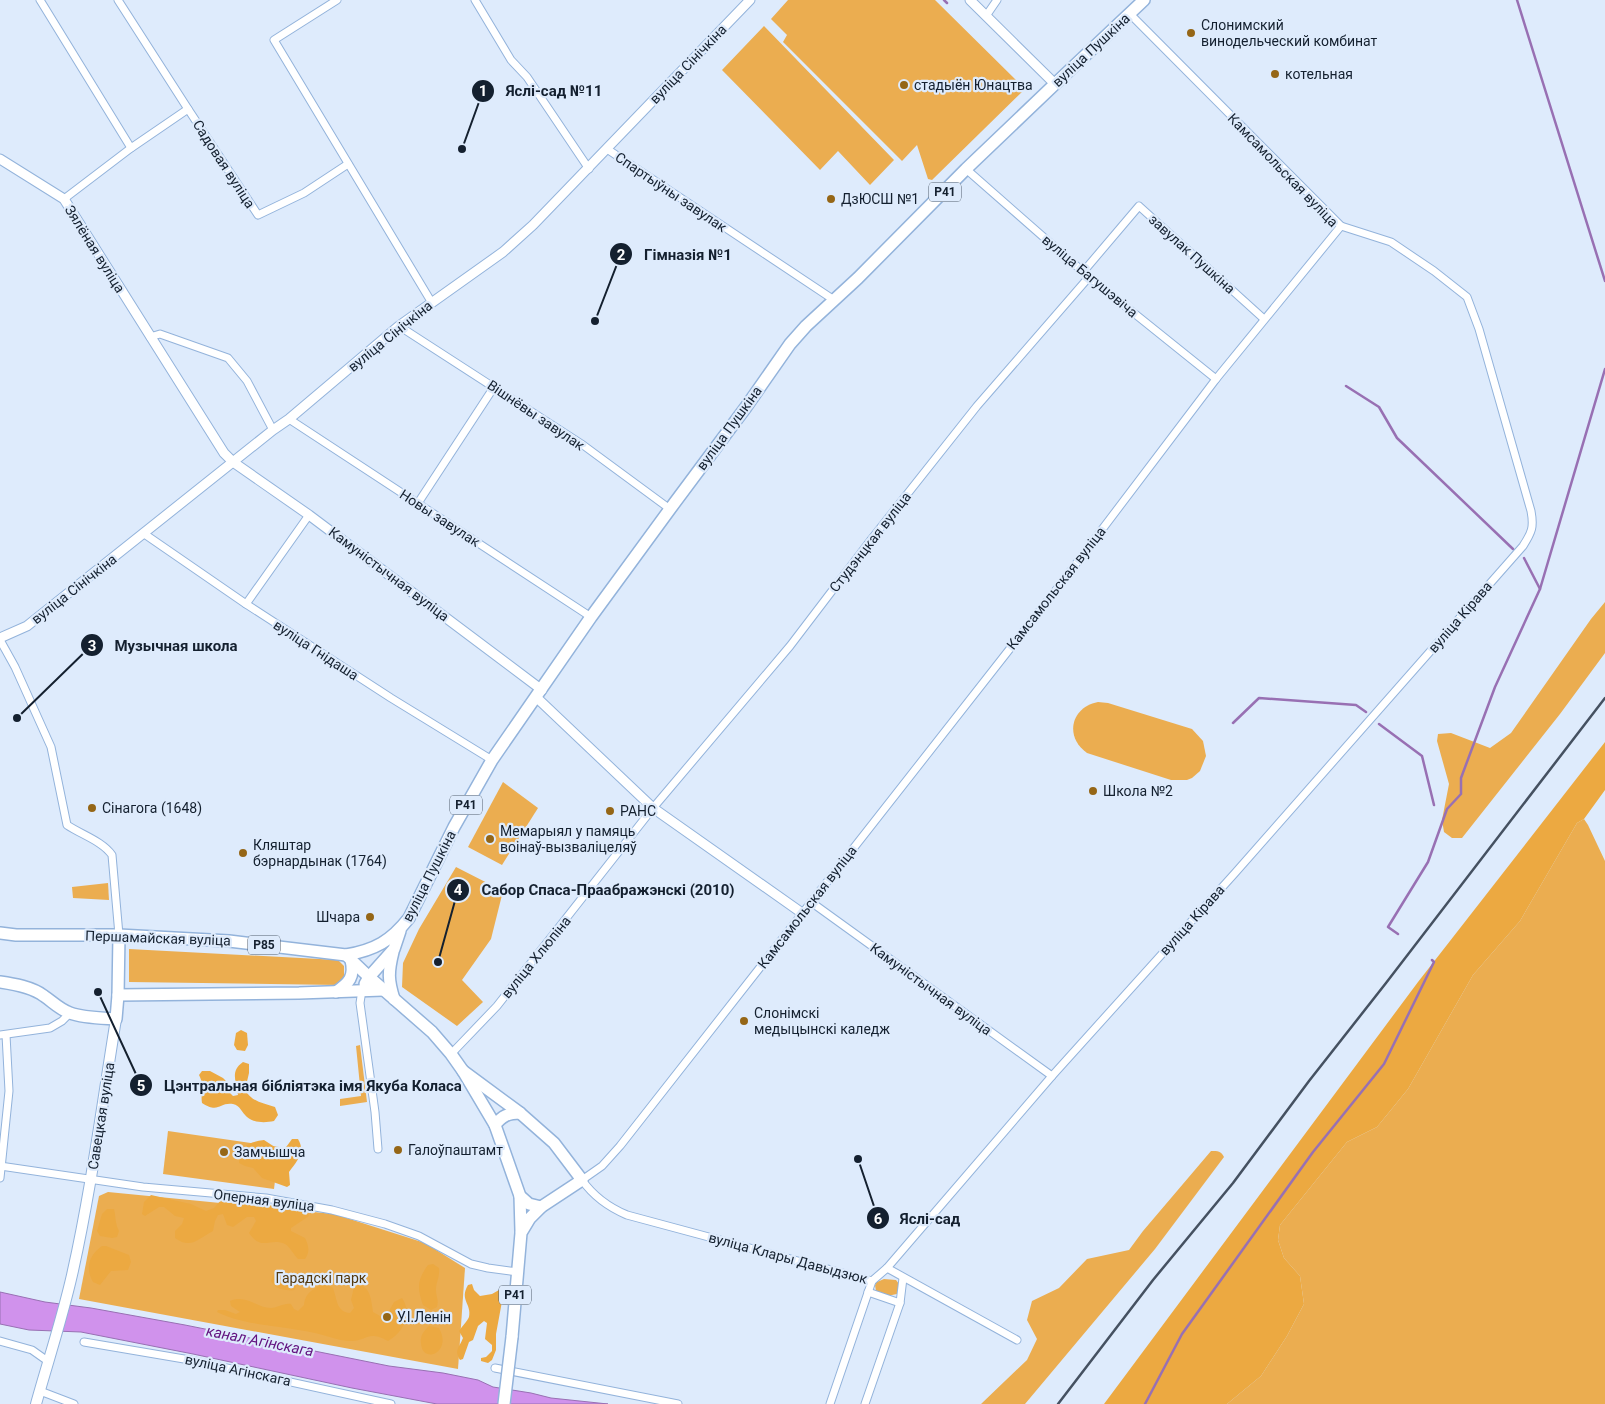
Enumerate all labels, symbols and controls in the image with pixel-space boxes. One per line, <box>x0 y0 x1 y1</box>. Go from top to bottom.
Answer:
street label: вуліца Пушкіна <box>1049 10 1133 90</box>
place label: Слонимский винодельческий комбинат <box>1201 17 1378 49</box>
street label: вуліца Сінічкіна <box>646 21 730 107</box>
marker: Слонимский винодельческий комбинат <box>1185 27 1197 39</box>
place label: котельная <box>1285 66 1353 82</box>
marker: котельная <box>1269 68 1281 80</box>
callout: Яслі-сад №11 <box>471 76 612 106</box>
place label: стадыён Юнацтва <box>914 77 1033 93</box>
marker: стадыён Юнацтва <box>898 79 910 91</box>
text: 1 <box>479 82 487 100</box>
text: Яслі-сад №11 <box>505 82 602 100</box>
street label: Камсамольская вуліца <box>1225 110 1341 230</box>
street label: Садовая вуліца <box>190 117 258 211</box>
street label: Спартыўны завулак <box>612 149 730 236</box>
road number: Р41 <box>929 182 961 202</box>
place label: ДзЮСШ №1 <box>841 191 919 207</box>
marker: ДзЮСШ №1 <box>825 193 837 205</box>
street label: Зялёная вуліца <box>62 202 128 296</box>
street label: завулак Пушкіна <box>1146 211 1238 297</box>
street label: вуліца Багушэвіча <box>1039 231 1141 321</box>
callout: Гімназія №1 <box>609 239 741 269</box>
text: 2 <box>617 246 626 264</box>
text: Гімназія №1 <box>644 246 732 264</box>
street label: вуліца Сінічкіна <box>345 297 435 375</box>
street label: Вішнёвы завулак <box>484 377 588 454</box>
street label: вуліца Пушкіна <box>693 383 765 473</box>
street label: Новы завулак <box>397 486 484 550</box>
street label: Студэнцкая вуліца <box>826 489 914 595</box>
street label: Камсамольская вуліца <box>1003 523 1109 653</box>
street label: Камуністычная вуліца <box>326 524 452 624</box>
street label: вуліца Сінічкіна <box>28 551 120 627</box>
street label: вуліца Кірава <box>1425 578 1495 656</box>
street label: вуліца Гнідаша <box>271 617 361 683</box>
callout: Музычная школа <box>79 630 247 660</box>
text: 3 <box>88 637 96 655</box>
text: Музычная школа <box>114 637 238 655</box>
place label: Школа №2 <box>1103 783 1173 799</box>
marker: Школа №2 <box>1087 785 1099 797</box>
road number: Р41 <box>450 796 482 814</box>
place label: Сінагога (1648) <box>102 800 202 817</box>
marker: Сінагога (1648) <box>86 802 98 814</box>
place label: РАНС <box>620 803 656 819</box>
marker: РАНС <box>604 805 616 817</box>
place label: Мемарыял у памяць воінаў-вызваліцеляў <box>500 823 637 855</box>
street label: вуліца Пушкіна <box>399 828 459 924</box>
marker: Мемарыял у памяць воінаў-вызваліцеляў <box>484 833 496 845</box>
place label: Кляштар бэрнардынак (1764) <box>253 837 387 870</box>
street label: Камсамольская вуліца <box>754 842 860 972</box>
marker: Кляштар бэрнардынак (1764) <box>237 847 249 859</box>
callout: Сабор Спаса-Праабражэнскі (2010) <box>446 875 744 905</box>
text: 4 <box>454 881 463 899</box>
text: Сабор Спаса-Праабражэнскі (2010) <box>481 881 735 899</box>
street label: вуліца Кірава <box>1156 882 1228 958</box>
place label: Шчара <box>316 909 360 925</box>
marker: Шчара <box>364 911 376 923</box>
street label: вуліца Хлюпіна <box>498 913 574 1001</box>
street label: Першамайская вуліца <box>85 927 231 949</box>
road number: Р85 <box>248 936 280 954</box>
street label: Камуністычная вуліца <box>867 940 995 1038</box>
place label: Слонімскі медыцынскі каледж <box>754 1005 890 1037</box>
marker: Слонімскі медыцынскі каледж <box>738 1015 750 1027</box>
street label: Савецкая вуліца <box>85 1061 117 1171</box>
callout: Цэнтральная бібліятэка імя Якуба Коласа <box>129 1070 472 1100</box>
text: 5 <box>137 1077 145 1095</box>
text: Цэнтральная бібліятэка імя Якуба Коласа <box>164 1077 462 1095</box>
place label: Галоўпаштамт <box>408 1142 503 1158</box>
place label: Замчышча <box>234 1144 305 1160</box>
marker: Галоўпаштамт <box>392 1144 404 1156</box>
marker: Замчышча <box>218 1146 230 1158</box>
street label: Оперная вуліца <box>213 1186 315 1214</box>
callout: Яслі-сад <box>865 1203 971 1233</box>
text: 6 <box>874 1210 883 1228</box>
text: Яслі-сад <box>899 1210 961 1228</box>
street label: вуліца Клары Давыдзюк <box>707 1229 870 1287</box>
park label: Гарадскі парк <box>276 1270 367 1286</box>
road number: Р41 <box>499 1286 531 1304</box>
place label: У.І.Ленін <box>397 1309 451 1325</box>
marker: У.І.Ленін <box>381 1311 393 1323</box>
water label: канал Агінскага <box>205 1322 315 1360</box>
street label: вуліца Агінскага <box>184 1351 292 1389</box>

